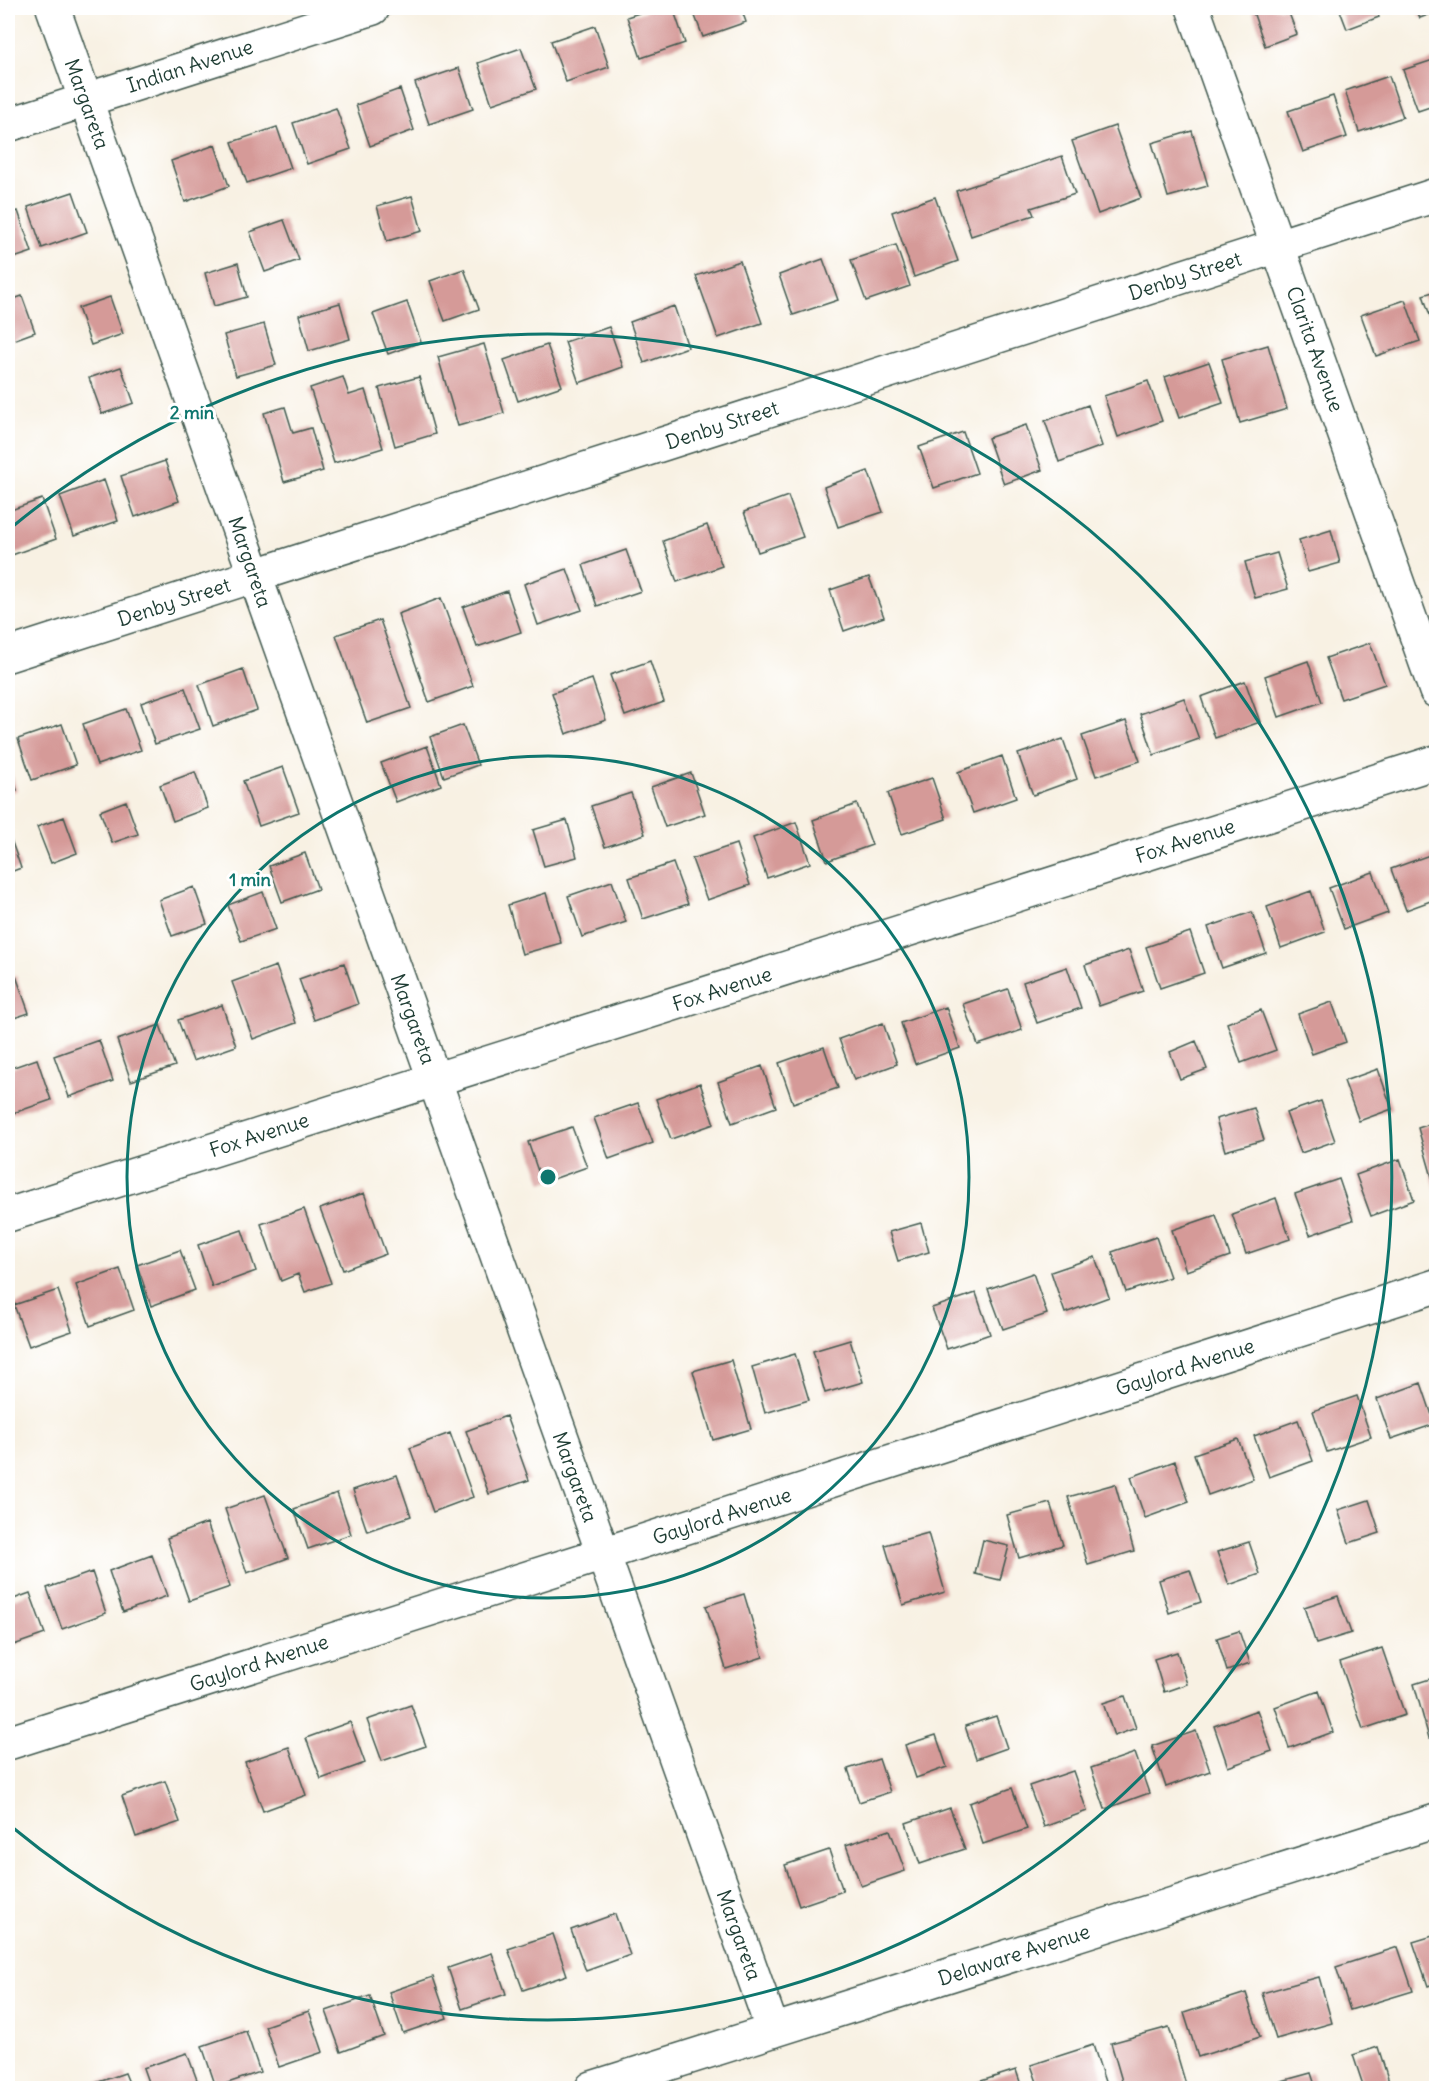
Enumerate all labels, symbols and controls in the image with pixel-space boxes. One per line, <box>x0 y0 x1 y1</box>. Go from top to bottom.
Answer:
street label: Indian Avenue <box>124 33 256 98</box>
street label: Margareta <box>60 55 115 153</box>
street label: Denby Street <box>1125 245 1245 306</box>
street label: Clarita Avenue <box>1281 283 1350 415</box>
street label: Denby Street <box>662 394 782 455</box>
text: 2 min <box>170 401 215 424</box>
street label: Margareta <box>223 513 278 611</box>
street label: Denby Street <box>114 571 234 632</box>
street label: Fox Avenue <box>1132 813 1238 868</box>
text: 1 min <box>229 868 271 891</box>
street label: Fox Avenue <box>669 961 775 1016</box>
street label: Margareta <box>386 970 441 1068</box>
street label: Fox Avenue <box>206 1107 312 1162</box>
centre of rings <box>538 1167 558 1187</box>
street label: Gaylord Avenue <box>1112 1332 1257 1401</box>
street label: Margareta <box>548 1428 603 1526</box>
street label: Gaylord Avenue <box>649 1481 794 1550</box>
street label: Gaylord Avenue <box>186 1628 331 1697</box>
street label: Margareta <box>712 1886 767 1984</box>
street label: Delaware Avenue <box>935 1918 1093 1991</box>

